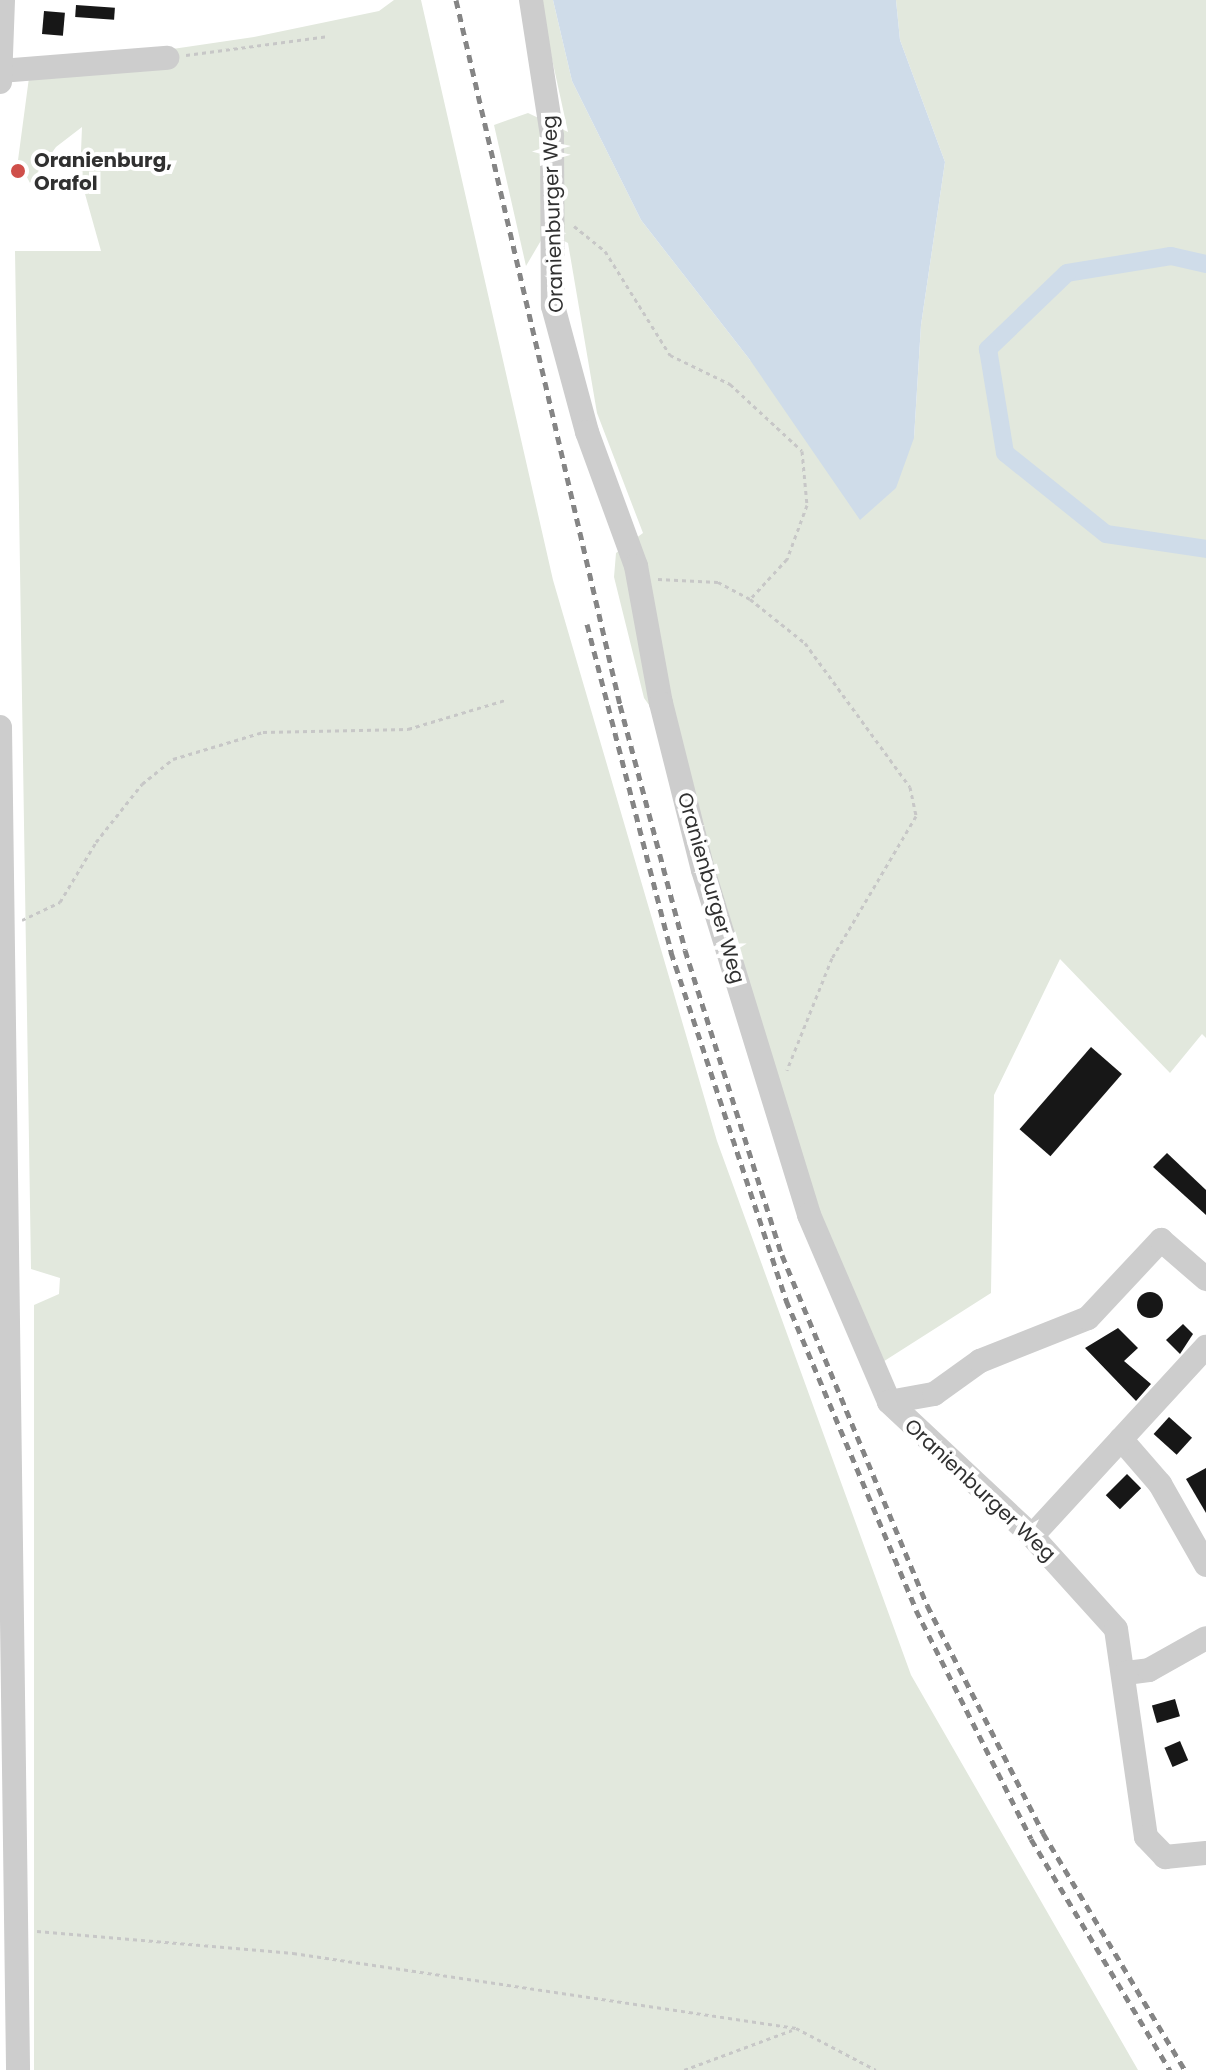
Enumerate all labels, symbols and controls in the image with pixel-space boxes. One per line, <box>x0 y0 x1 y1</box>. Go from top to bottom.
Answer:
street label: Oranienburger Weg <box>538 115 568 313</box>
place label: Oranienburg, Orafol <box>34 148 172 195</box>
marker: Oranienburg, Orafol <box>9 162 27 180</box>
street label: Oranienburger Weg <box>672 790 750 986</box>
street label: Oranienburger Weg <box>900 1414 1060 1566</box>

